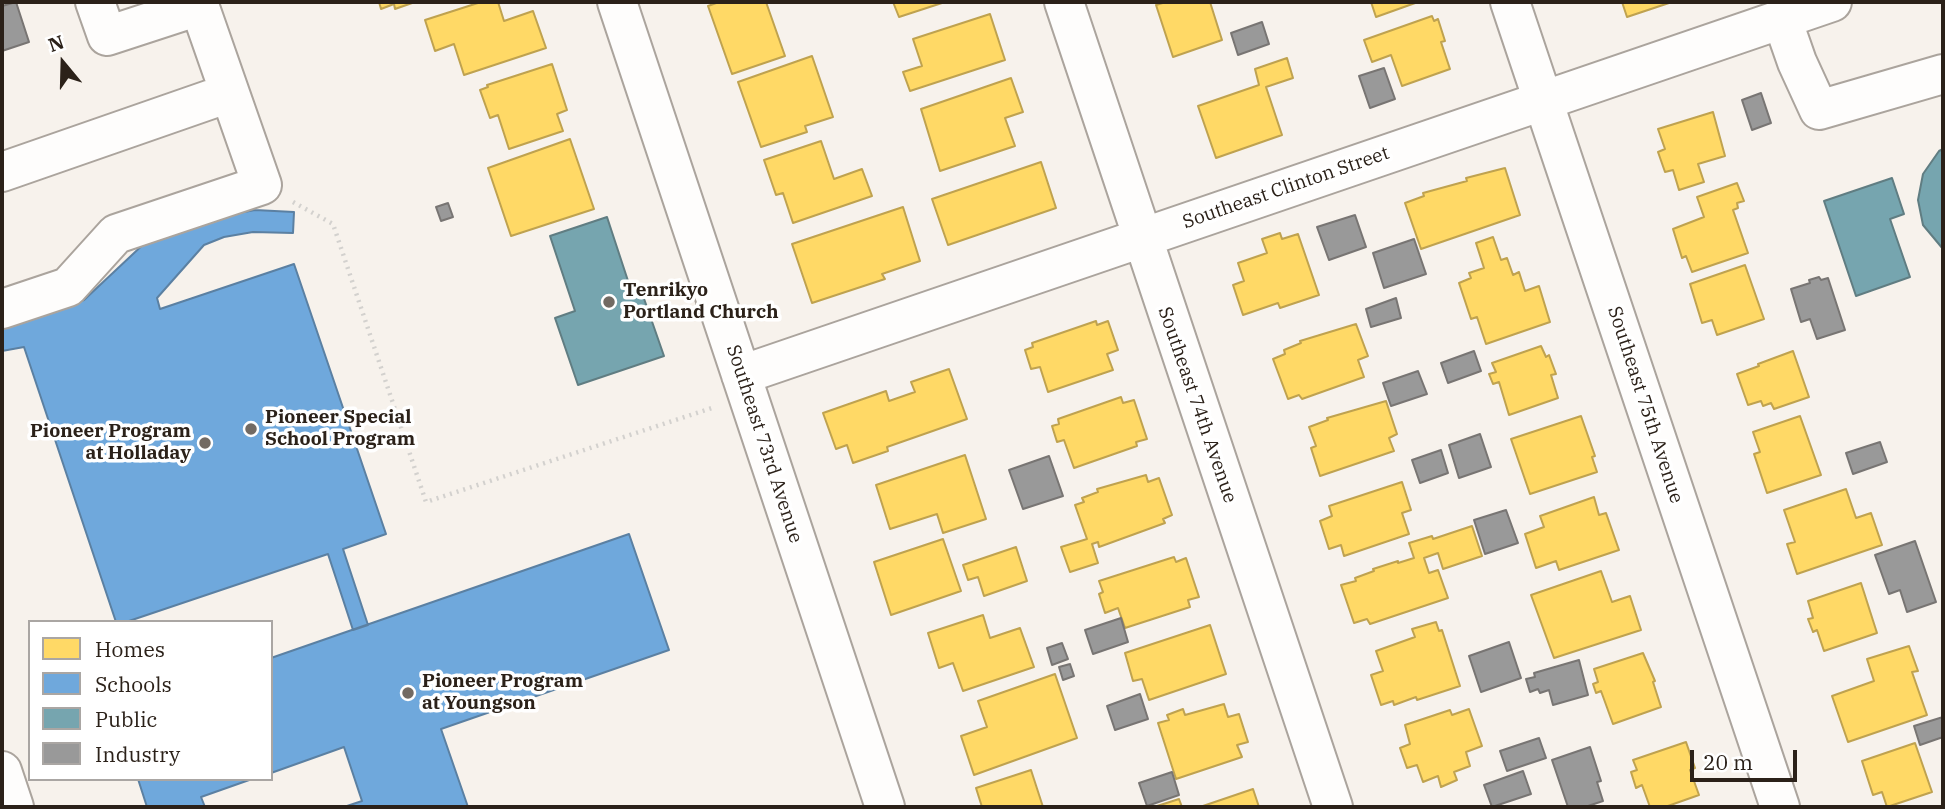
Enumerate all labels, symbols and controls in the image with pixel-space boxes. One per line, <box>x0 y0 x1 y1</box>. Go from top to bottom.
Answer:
north arrow <box>28 28 98 98</box>
text: N <box>45 29 67 57</box>
street label: Southeast Clinton Street <box>1180 142 1392 234</box>
place label: Tenrikyo Portland Church <box>623 280 778 324</box>
marker: Tenrikyo Portland Church <box>601 294 617 310</box>
street label: Southeast 74th Avenue <box>1153 304 1241 506</box>
street label: Southeast 75th Avenue <box>1602 304 1688 506</box>
street label: Southeast 73rd Avenue <box>721 342 807 546</box>
place label: Pioneer Special School Program <box>265 407 415 451</box>
place label: Pioneer Program at Holladay <box>30 421 191 465</box>
marker: Pioneer Special School Program <box>243 421 259 437</box>
marker: Pioneer Program at Holladay <box>197 435 213 451</box>
legend <box>28 620 273 781</box>
text: Homes <box>95 635 165 663</box>
text: Schools <box>95 670 172 698</box>
place label: Pioneer Program at Youngson <box>422 671 583 715</box>
marker: Pioneer Program at Youngson <box>400 685 416 701</box>
text: Public <box>95 705 157 733</box>
scale bar <box>1693 736 1800 780</box>
text: Industry <box>95 740 180 768</box>
text: 20 m <box>1703 748 1753 776</box>

